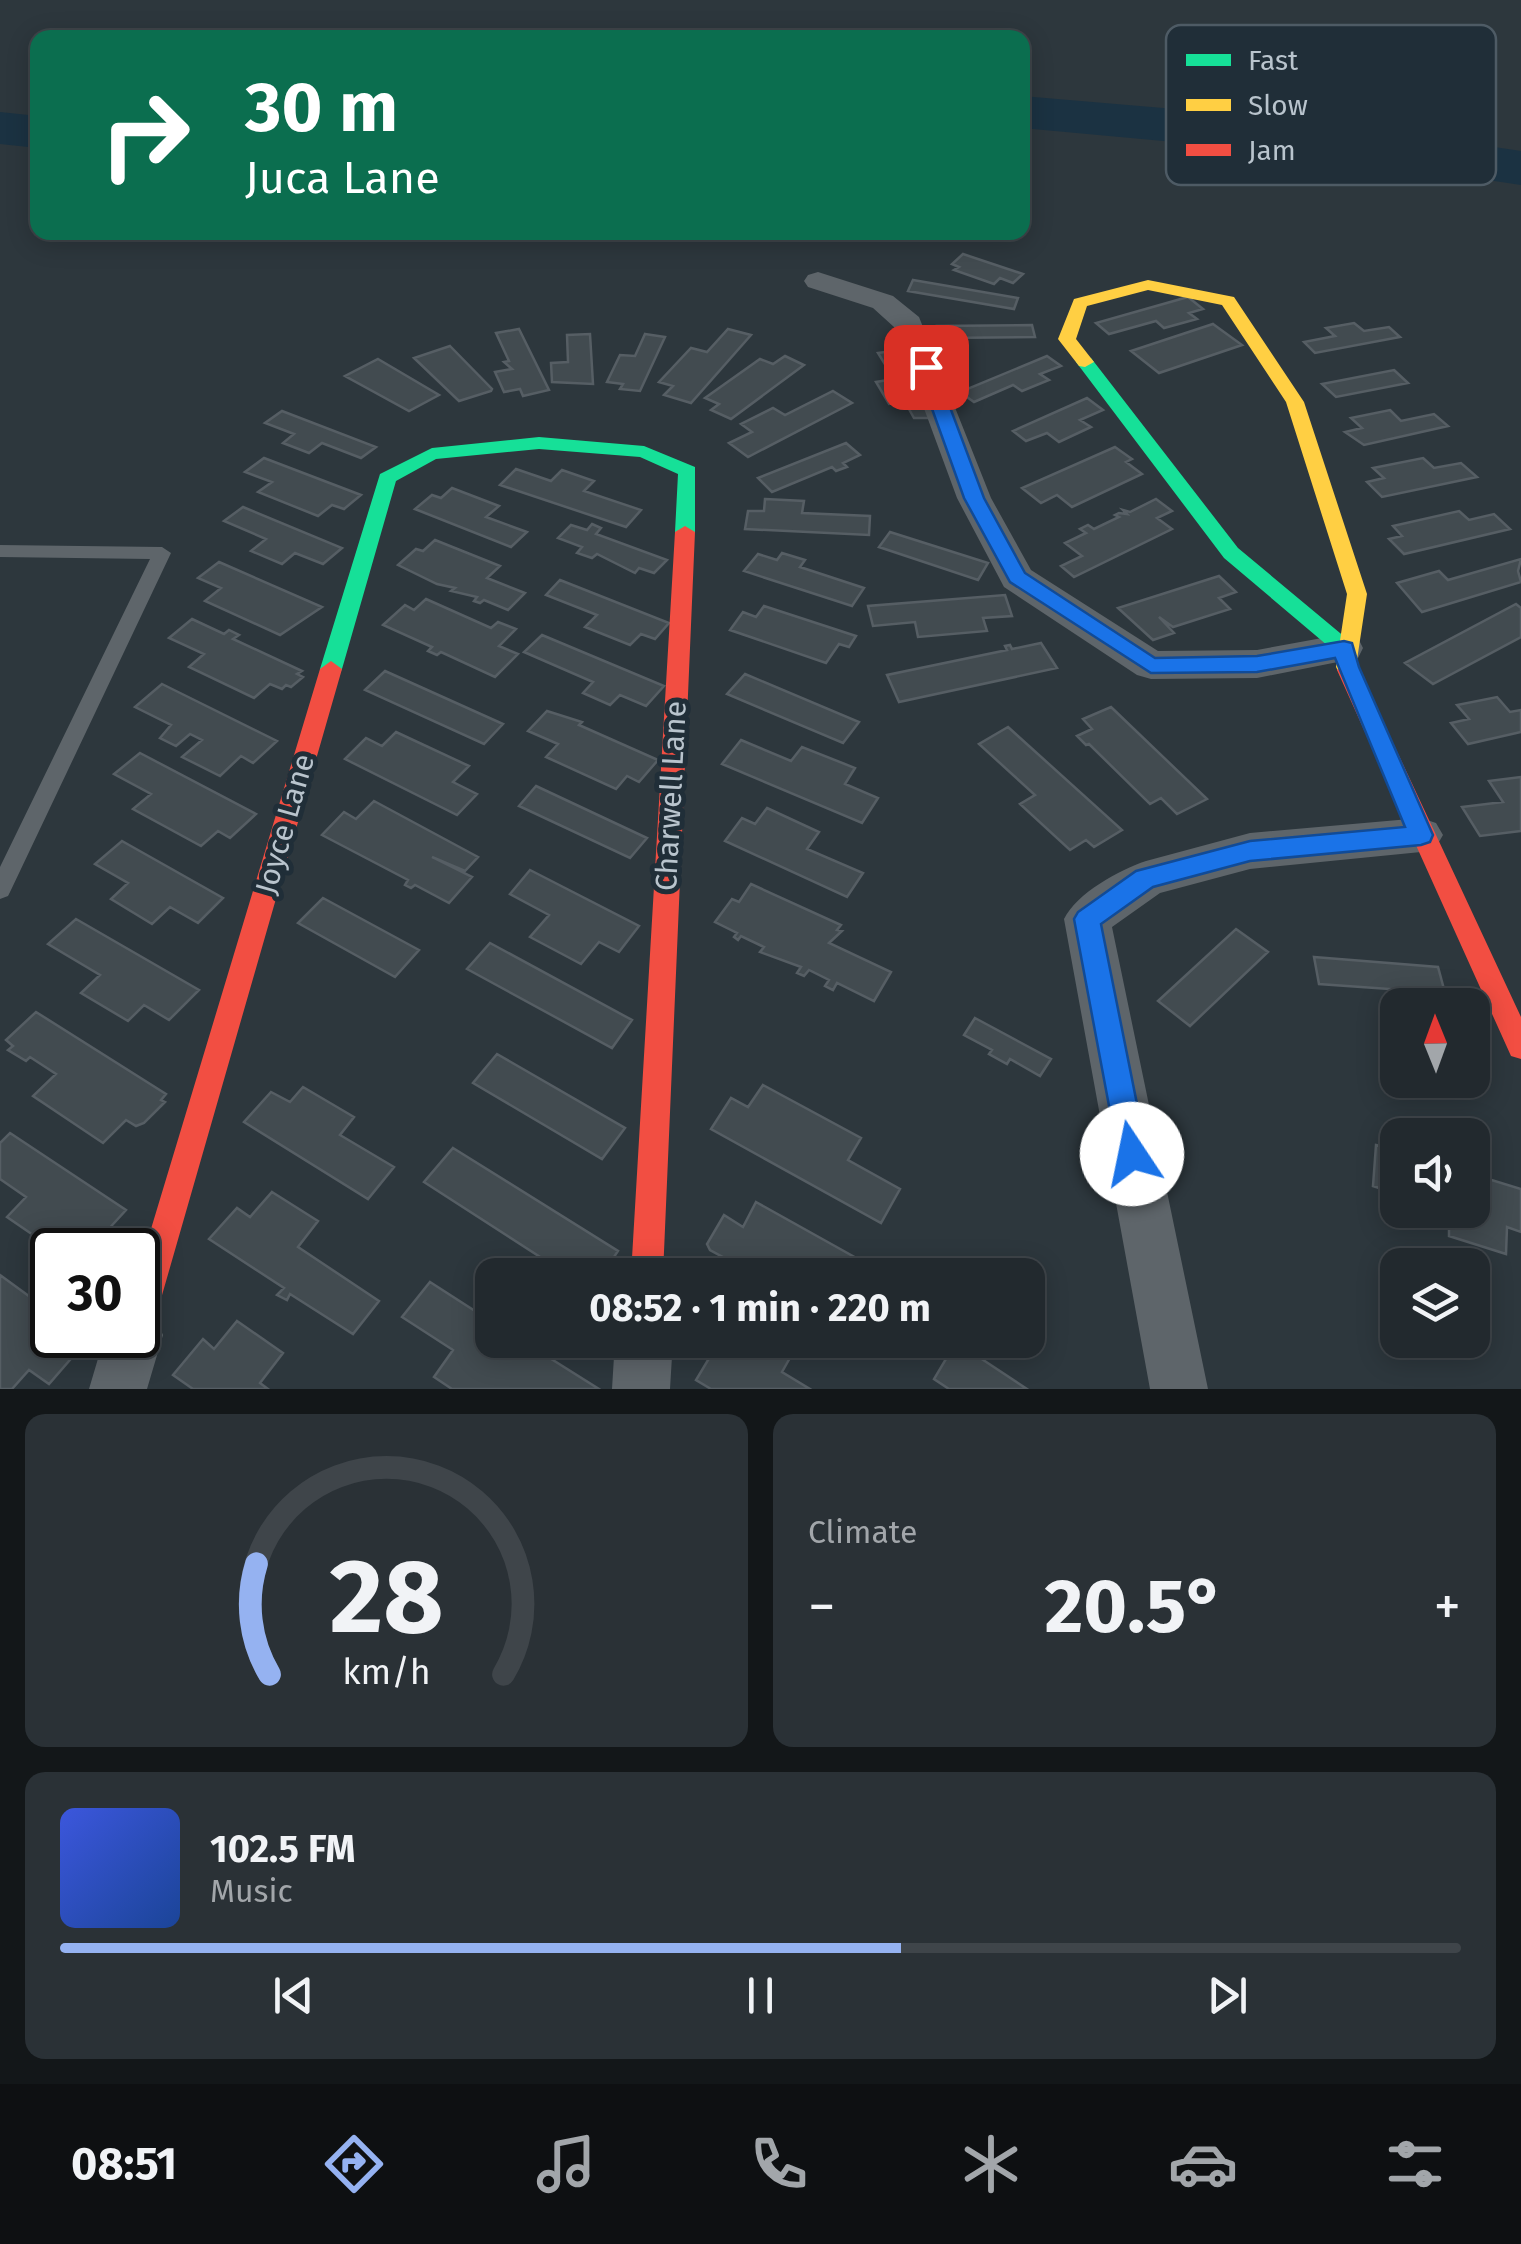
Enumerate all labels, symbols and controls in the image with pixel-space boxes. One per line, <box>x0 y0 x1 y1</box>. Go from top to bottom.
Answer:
legend <box>1166 25 1496 185</box>
text: Fast <box>1248 44 1299 77</box>
text: 30 m <box>245 66 398 150</box>
icon: right <box>80 70 210 200</box>
text: Slow <box>1248 89 1308 122</box>
text: Jam <box>1248 134 1296 167</box>
text: Juca Lane <box>245 151 440 205</box>
pin <box>884 325 969 410</box>
icon: arrive <box>899 340 954 395</box>
street label: Charwell Lane <box>648 700 694 892</box>
street label: Joyce Lane <box>248 750 322 898</box>
north arrow <box>1380 988 1490 1098</box>
map controls <box>1380 988 1490 1358</box>
position arrow <box>1080 1102 1184 1206</box>
button: sound <box>1380 1118 1490 1228</box>
speed limit sign: 30 <box>30 1228 160 1358</box>
button: layers <box>1380 1248 1490 1358</box>
text: 08:52 · 1 min · 220 m <box>589 1285 931 1331</box>
text: Climate <box>808 1513 917 1551</box>
text: 28 <box>329 1535 444 1660</box>
text: 20.5° <box>1045 1562 1225 1652</box>
text: − <box>808 1574 836 1640</box>
text: + <box>1434 1574 1461 1640</box>
text: km/h <box>342 1651 431 1693</box>
text: 102.5 FM <box>210 1826 355 1872</box>
text: Music <box>210 1872 293 1910</box>
icon: previous <box>266 1968 321 2023</box>
icon: pause <box>733 1968 788 2023</box>
icon: next <box>1200 1968 1255 2023</box>
icon: directions <box>319 2129 389 2199</box>
icon: music <box>531 2129 601 2199</box>
icon: phone <box>744 2129 814 2199</box>
icon: climate <box>956 2129 1026 2199</box>
icon: car <box>1168 2129 1238 2199</box>
icon: filters <box>1380 2129 1450 2199</box>
text: 08:51 <box>71 2137 177 2191</box>

